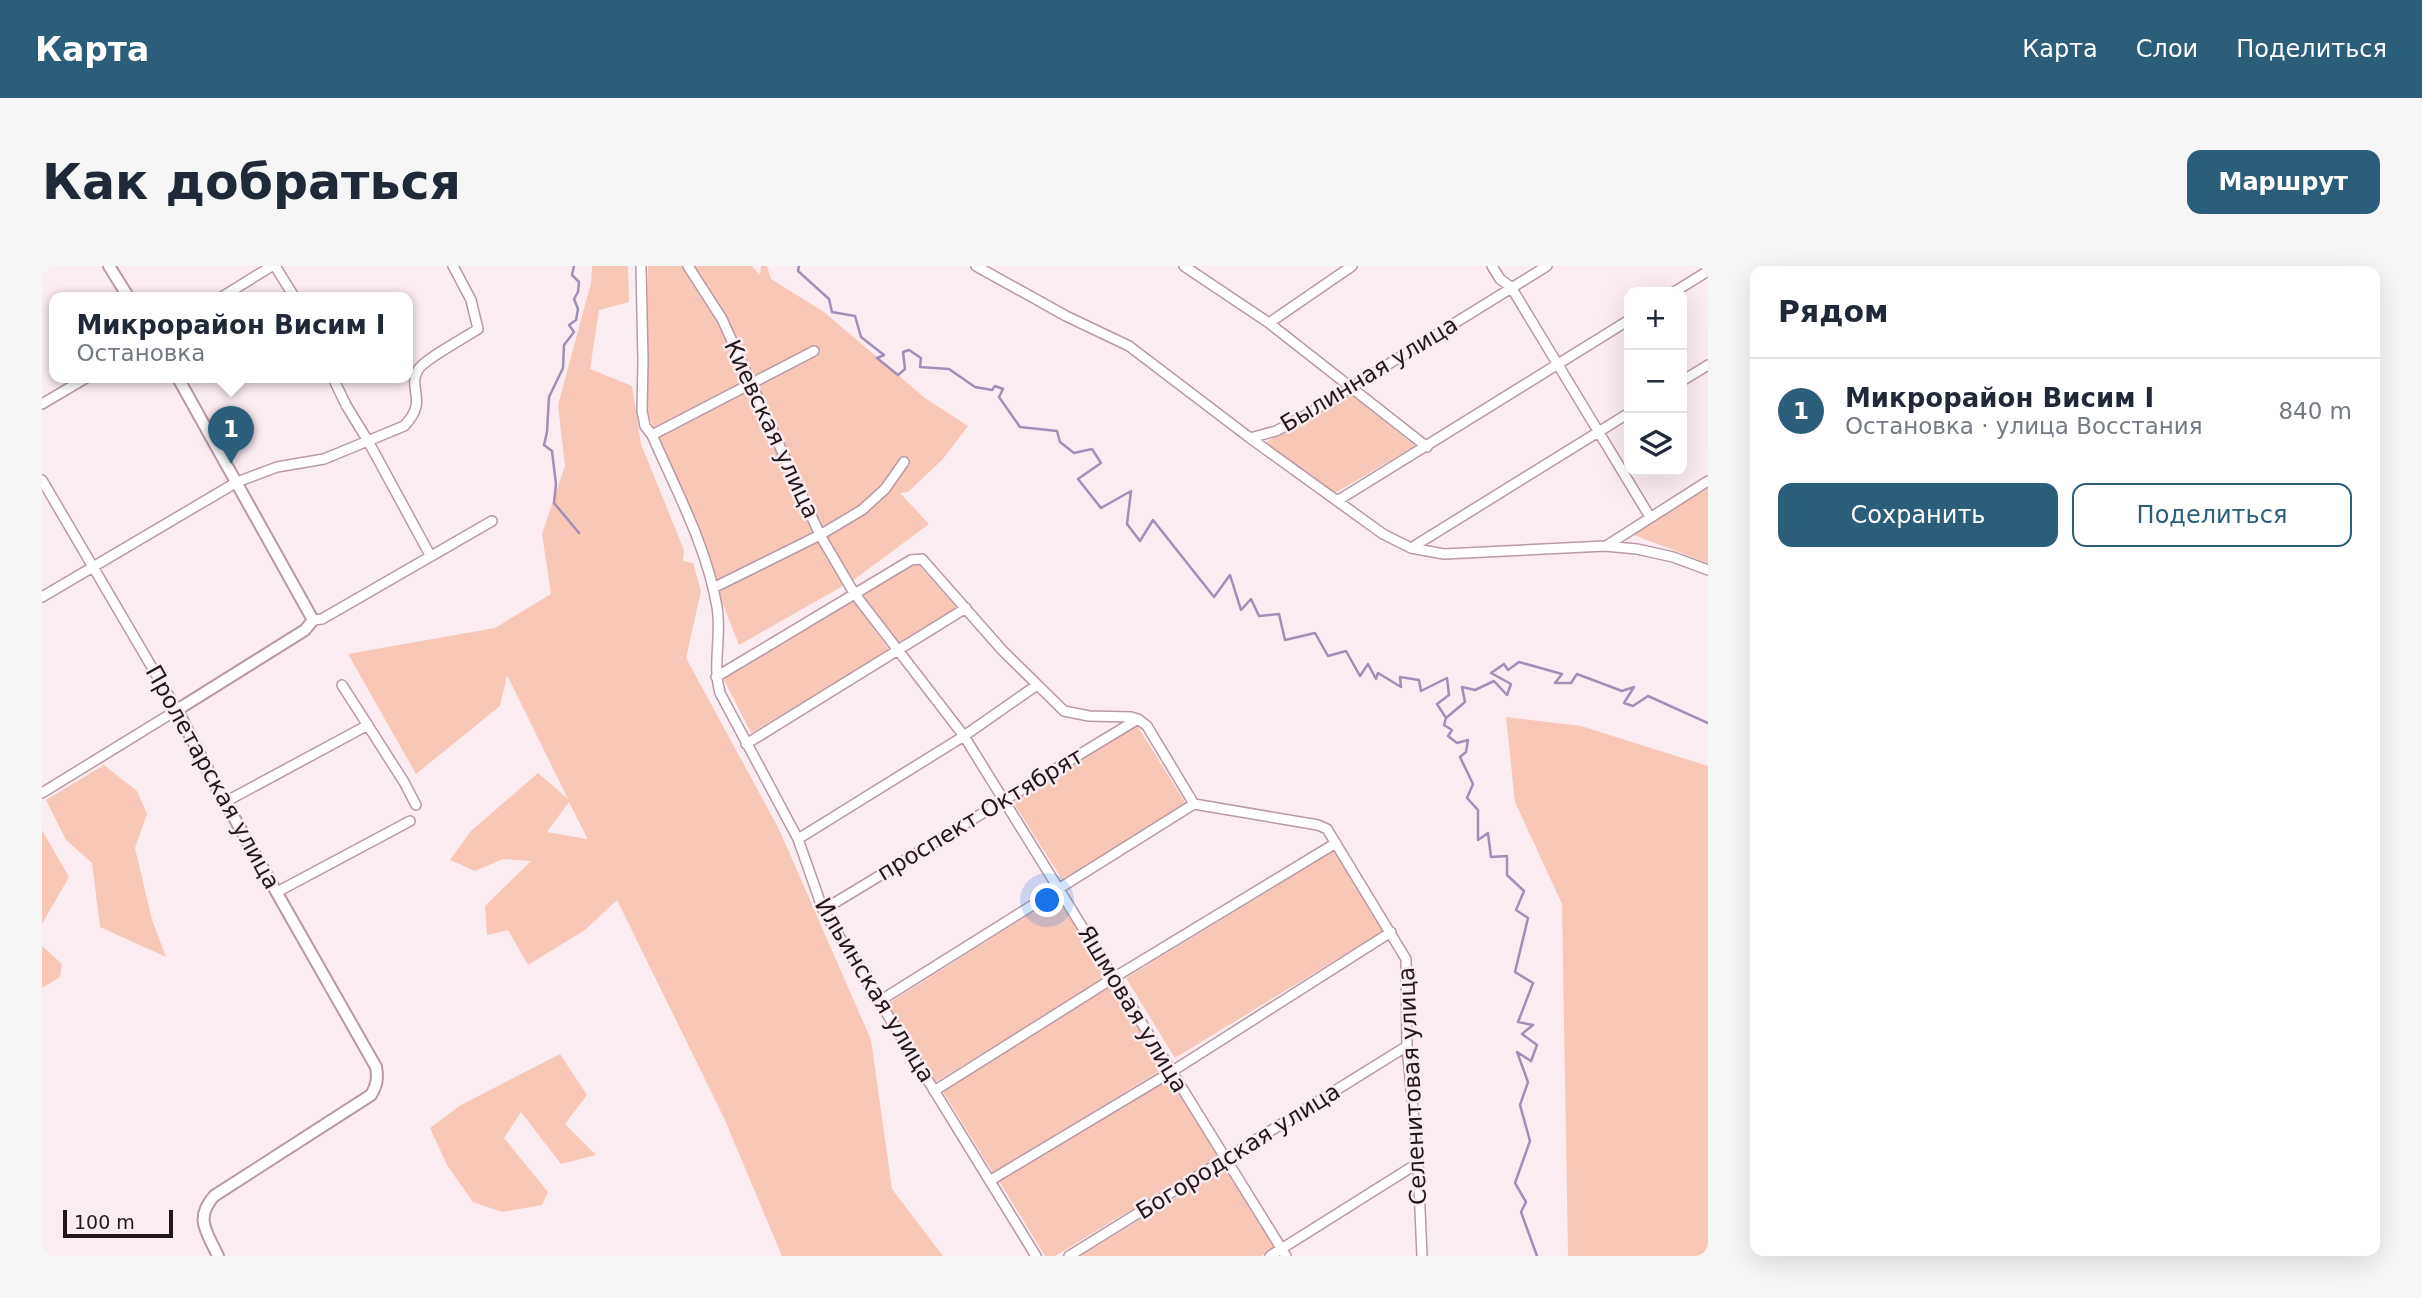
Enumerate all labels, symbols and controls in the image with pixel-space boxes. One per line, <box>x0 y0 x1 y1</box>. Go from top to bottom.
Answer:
text: Карта <box>35 30 149 69</box>
text: Карта <box>2022 35 2098 63</box>
text: Слои <box>2136 35 2198 63</box>
text: Поделиться <box>2236 35 2387 63</box>
button: Маршрут <box>2187 150 2380 214</box>
text: Как добраться <box>42 154 461 211</box>
map controls <box>1624 287 1687 476</box>
button: + <box>1624 287 1687 350</box>
popup <box>49 292 413 383</box>
text: Рядом <box>1778 294 1889 329</box>
text: Микрорайон Висим I <box>76 310 386 340</box>
street label: Былинная улица <box>1276 311 1462 437</box>
street label: Киевская улица <box>719 336 825 522</box>
text: Остановка <box>76 340 205 366</box>
button: − <box>1624 350 1687 413</box>
text: Микрорайон Висим I <box>1845 383 2154 413</box>
text: 1 <box>1793 398 1809 424</box>
text: 840 m <box>2278 398 2352 424</box>
pin: 1 <box>208 406 254 464</box>
button: layers <box>1624 413 1687 476</box>
text: Остановка · улица Восстания <box>1845 413 2203 439</box>
button: Сохранить <box>1778 483 2058 547</box>
button: Поделиться <box>2072 483 2352 547</box>
street label: Пролетарская улица <box>141 661 285 893</box>
street label: проспект Октябрят <box>872 742 1088 886</box>
your location <box>1030 883 1064 917</box>
street label: Ильинская улица <box>810 893 940 1087</box>
street label: Яшмовая улица <box>1073 921 1193 1097</box>
street label: Селенитовая улица <box>1393 966 1431 1206</box>
street label: Богородская улица <box>1131 1078 1345 1224</box>
scale bar <box>63 1207 173 1239</box>
text: 100 m <box>74 1211 135 1233</box>

